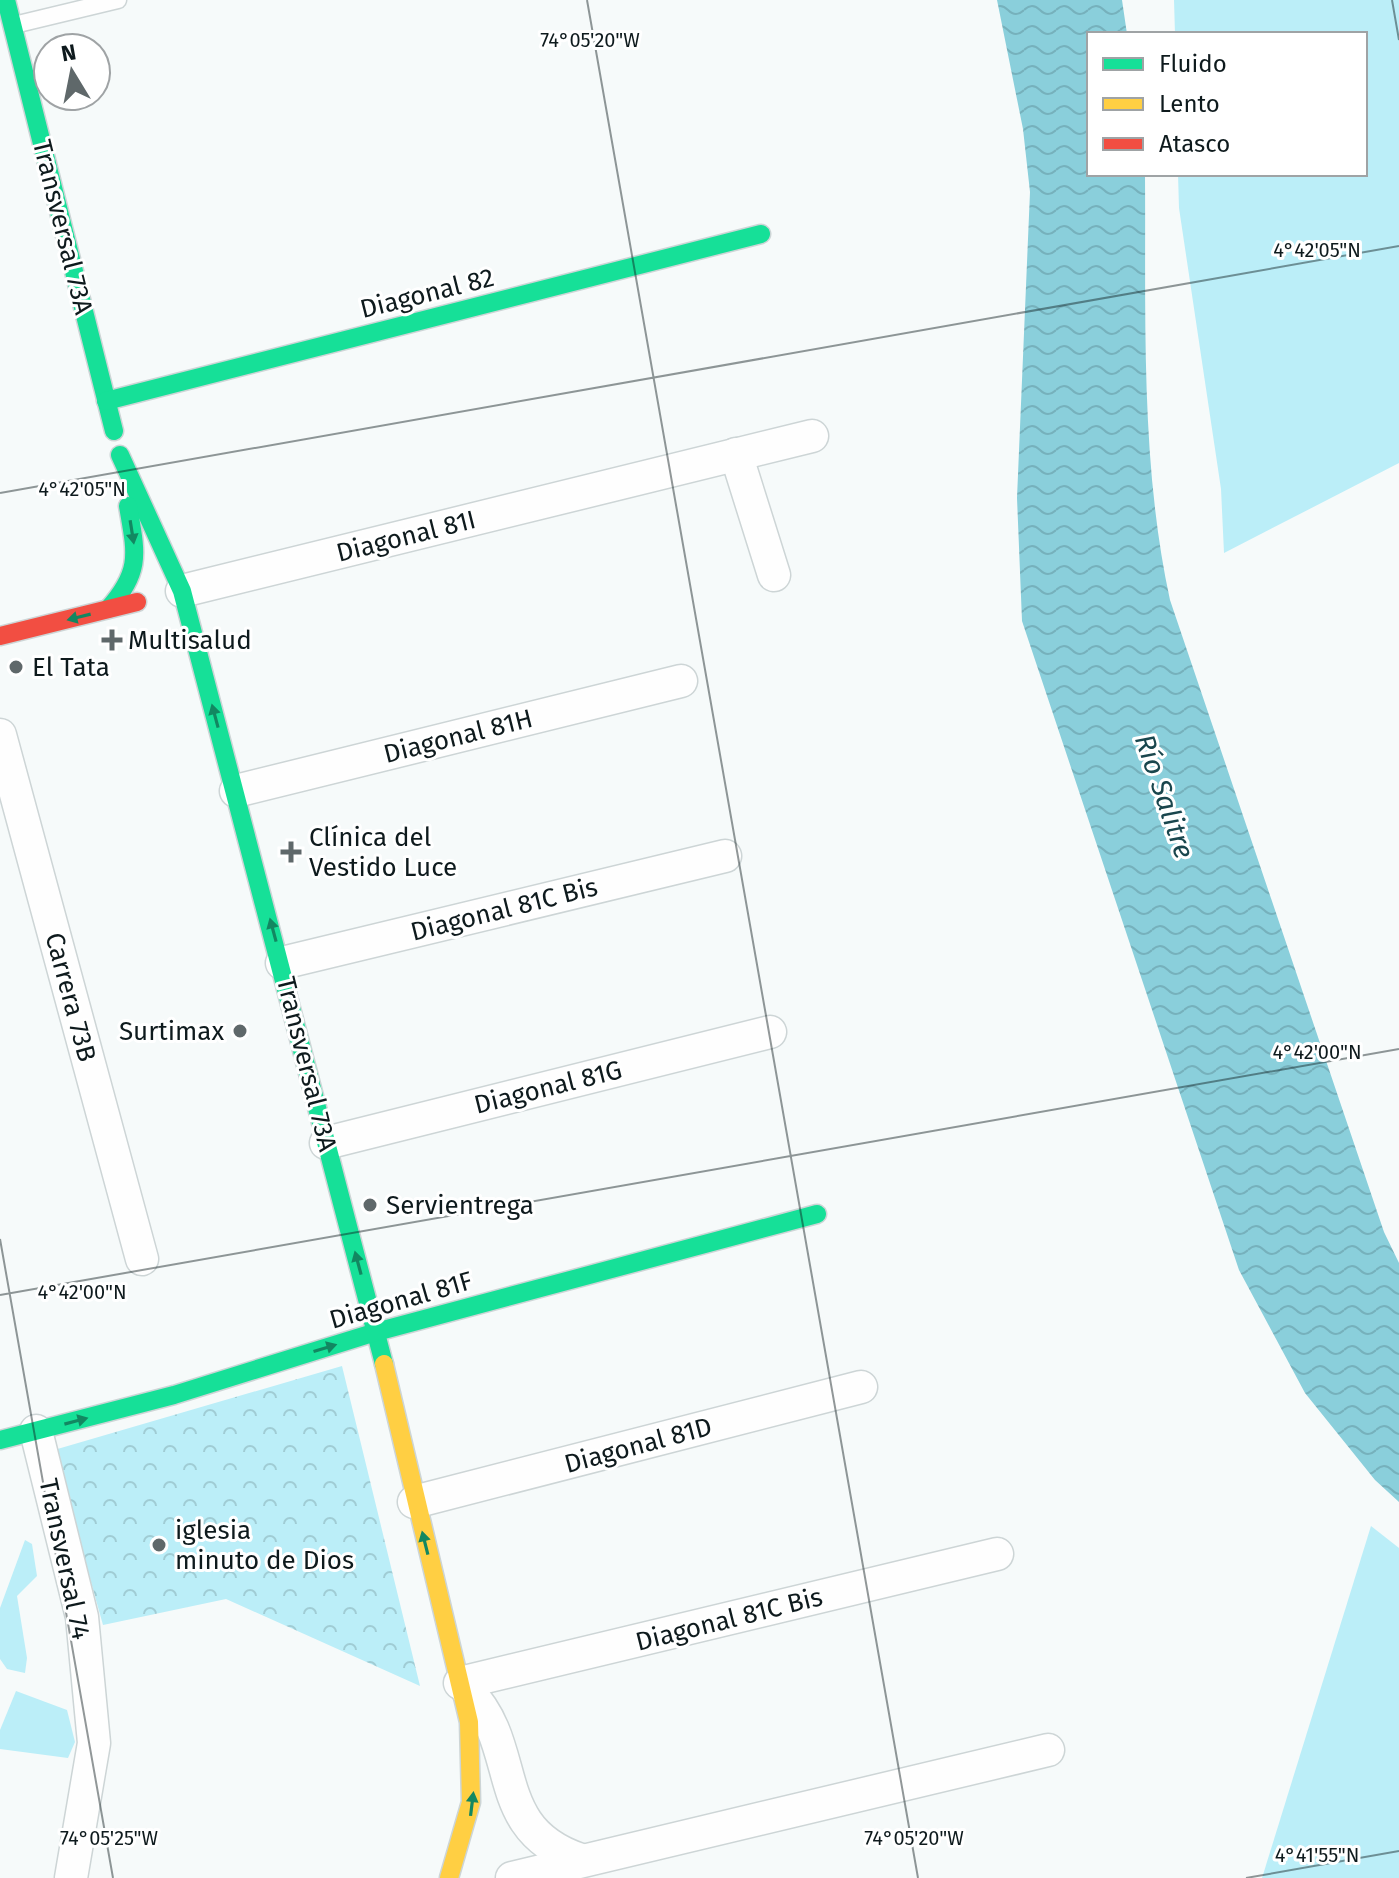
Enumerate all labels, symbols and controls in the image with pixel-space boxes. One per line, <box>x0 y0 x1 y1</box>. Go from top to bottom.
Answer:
text: 74°05'20"W <box>540 28 640 52</box>
north arrow <box>32 32 112 112</box>
legend <box>1087 32 1367 176</box>
text: N <box>59 38 78 67</box>
text: Fluido <box>1159 50 1227 78</box>
text: Lento <box>1159 90 1220 118</box>
text: Atasco <box>1159 130 1230 158</box>
street label: Transversal 73A <box>26 137 99 318</box>
text: 4°42'05"N <box>1273 238 1361 262</box>
street label: Diagonal 82 <box>357 262 497 325</box>
text: 4°42'05"N <box>38 477 126 501</box>
street label: Diagonal 81I <box>333 504 479 569</box>
one-way arrow <box>126 520 139 545</box>
one-way arrow <box>66 611 91 623</box>
place label: Multisalud <box>128 625 252 656</box>
marker: Multisalud <box>103 631 121 649</box>
place label: El Tata <box>32 652 110 683</box>
marker: El Tata <box>7 658 25 676</box>
one-way arrow <box>209 703 221 728</box>
street label: Diagonal 81H <box>380 703 536 770</box>
water label: Río Salitre <box>1128 730 1201 863</box>
place label: Clínica del Vestido Luce <box>309 822 457 883</box>
marker: Clínica del Vestido Luce <box>280 841 302 863</box>
street label: Diagonal 81C Bis <box>408 871 601 948</box>
one-way arrow <box>266 918 279 942</box>
street label: Carrera 73B <box>38 929 103 1065</box>
street label: Transversal 73A <box>270 974 343 1155</box>
place label: Surtimax <box>119 1016 224 1047</box>
marker: Surtimax <box>231 1022 249 1040</box>
text: 4°42'00"N <box>1272 1040 1362 1064</box>
street label: Diagonal 81G <box>471 1054 625 1121</box>
place label: Servientrega <box>386 1190 534 1221</box>
marker: Servientrega <box>361 1196 379 1214</box>
one-way arrow <box>351 1251 364 1275</box>
street label: Diagonal 81F <box>326 1265 476 1336</box>
text: 4°42'00"N <box>37 1280 127 1304</box>
one-way arrow <box>313 1341 337 1354</box>
street label: Diagonal 81D <box>561 1411 715 1480</box>
one-way arrow <box>63 1414 88 1426</box>
street label: Transversal 74 <box>32 1476 97 1643</box>
place label: iglesia minuto de Dios <box>175 1515 354 1576</box>
one-way arrow <box>418 1531 430 1556</box>
marker: iglesia minuto de Dios <box>150 1536 168 1554</box>
street label: Diagonal 81C Bis <box>633 1581 826 1658</box>
one-way arrow <box>466 1791 479 1816</box>
text: 74°05'25"W <box>60 1826 158 1850</box>
text: 74°05'20"W <box>864 1826 964 1850</box>
text: 4°41'55"N <box>1275 1843 1359 1867</box>

